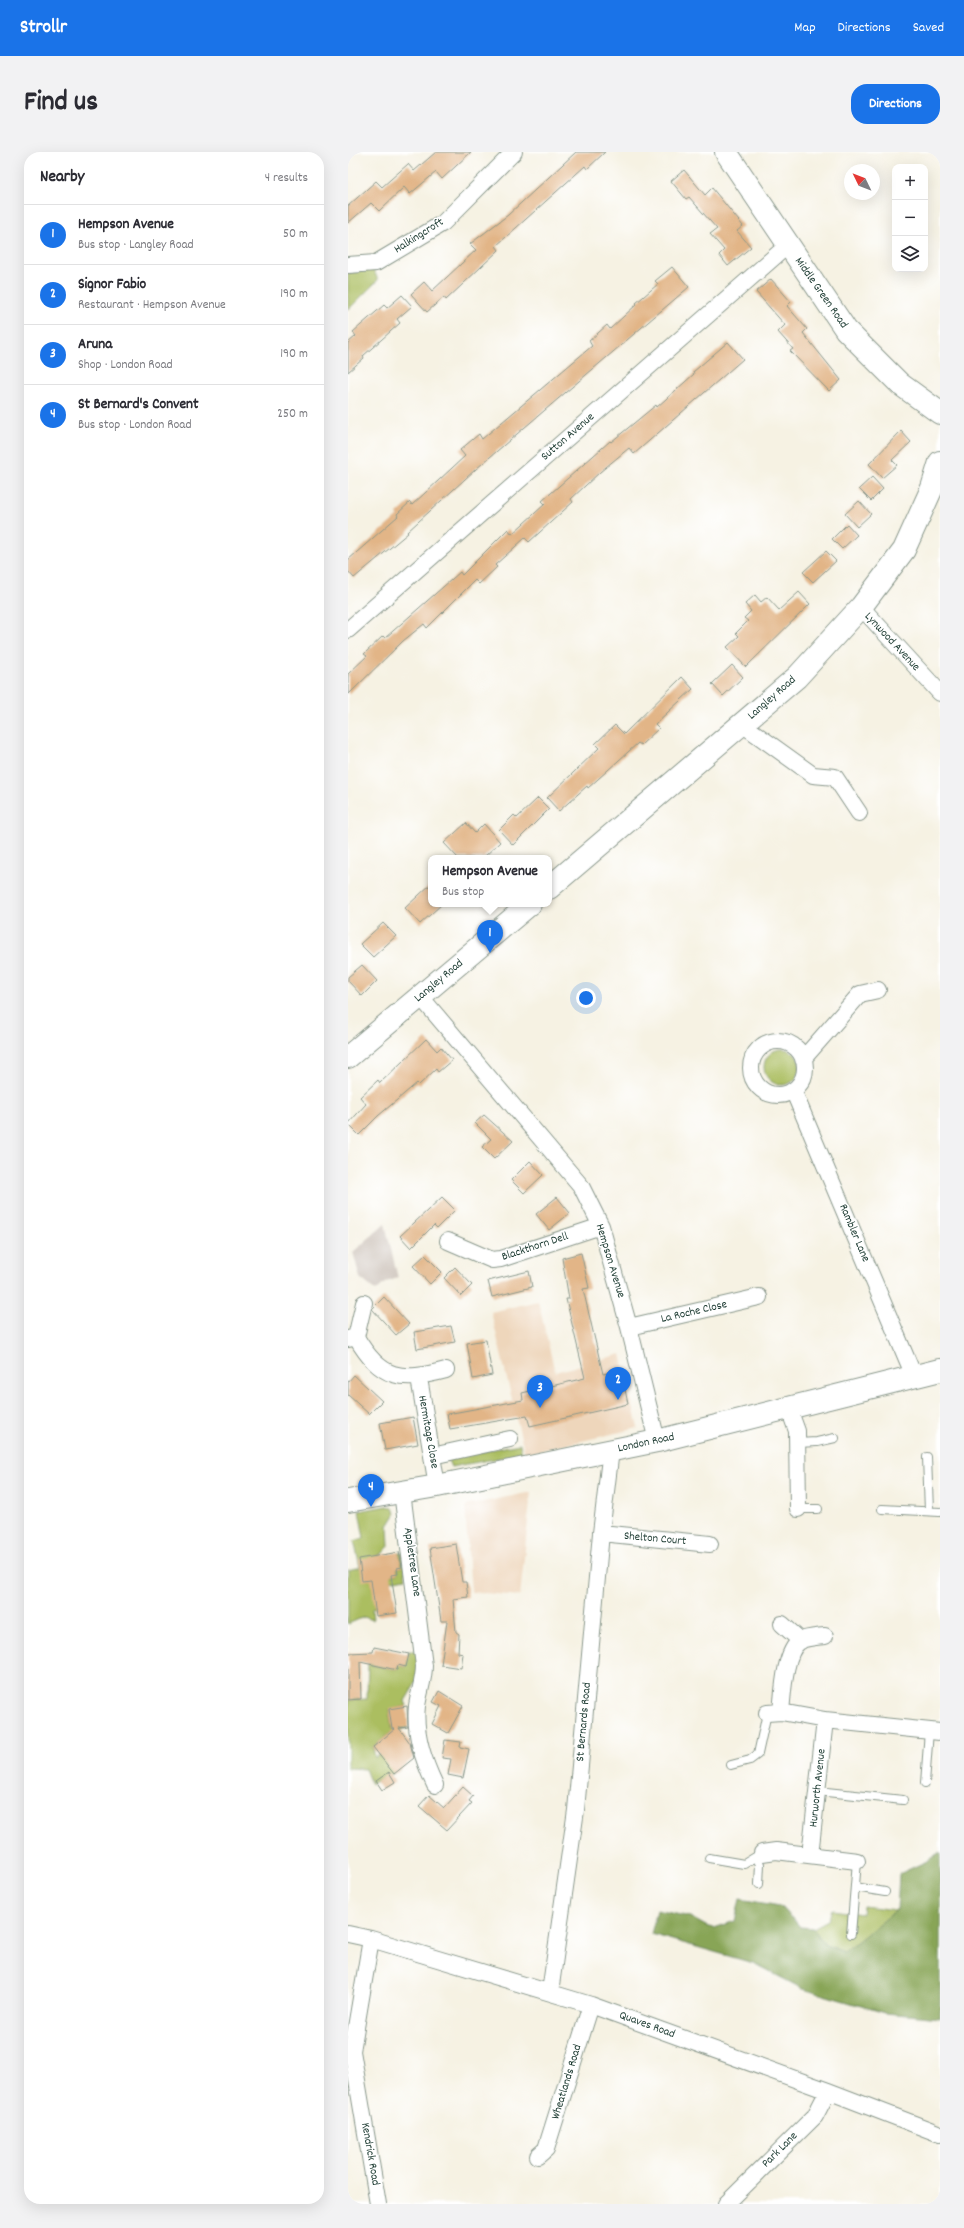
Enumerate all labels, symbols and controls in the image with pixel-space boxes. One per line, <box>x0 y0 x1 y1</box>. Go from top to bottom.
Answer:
text: Strollr <box>20 15 67 42</box>
text: Map <box>794 18 816 38</box>
text: Directions <box>838 18 891 38</box>
text: Saved <box>913 18 944 38</box>
text: Find us <box>24 84 98 124</box>
button: Directions <box>851 84 940 124</box>
north arrow <box>844 164 880 200</box>
map controls <box>892 164 928 272</box>
button: + <box>892 164 928 200</box>
text: Nearby <box>40 166 84 190</box>
text: 4 results <box>265 169 308 188</box>
button: − <box>892 200 928 236</box>
text: Hempson Avenue <box>78 214 174 236</box>
street label: Halkingcroft <box>391 214 448 258</box>
text: 1 <box>52 225 54 244</box>
text: 50 m <box>283 225 308 244</box>
text: Bus stop · Langley Road <box>78 236 194 255</box>
button: layers <box>892 236 928 272</box>
street label: Middle Green Road <box>790 254 852 332</box>
text: Signor Fabio <box>78 274 146 296</box>
text: 2 <box>50 285 56 304</box>
text: 190 m <box>280 285 308 304</box>
text: Restaurant · Hempson Avenue <box>78 296 226 315</box>
text: Aruna <box>78 334 112 356</box>
text: 3 <box>50 345 56 364</box>
text: 190 m <box>280 345 308 364</box>
text: Shop · London Road <box>78 356 173 375</box>
text: St Bernard's Convent <box>78 394 198 416</box>
text: 4 <box>50 405 56 424</box>
text: 250 m <box>277 405 308 424</box>
street label: Sutton Avenue <box>538 409 598 465</box>
text: Bus stop · London Road <box>78 416 191 435</box>
street label: Lynwood Avenue <box>860 609 924 675</box>
street label: Langley Road <box>744 672 800 724</box>
popup <box>428 855 552 907</box>
text: Hempson Avenue <box>442 861 538 883</box>
text: Bus stop <box>442 883 484 902</box>
pin: 1 <box>477 920 503 953</box>
street label: Langley Road <box>411 955 467 1007</box>
your location <box>576 988 596 1008</box>
street label: Rambler Lane <box>834 1201 874 1265</box>
street label: Hempson Avenue <box>591 1222 629 1300</box>
street label: Blackthorn Dell <box>500 1228 571 1266</box>
street label: La Roche Close <box>659 1296 729 1328</box>
pin: 2 <box>605 1367 631 1400</box>
pin: 3 <box>527 1375 553 1408</box>
street label: Hermitage Close <box>413 1394 443 1470</box>
street label: London Road <box>616 1429 676 1457</box>
pin: 4 <box>358 1474 384 1507</box>
street label: Appletree Lane <box>399 1526 425 1598</box>
street label: Shelton Court <box>623 1528 687 1550</box>
street label: St Bernards Road <box>572 1682 596 1762</box>
street label: Hurworth Avenue <box>805 1748 831 1828</box>
street label: Quaves Road <box>617 2007 677 2043</box>
street label: Wheatlands Road <box>548 2042 586 2122</box>
street label: Kendrick Road <box>356 2121 384 2187</box>
street label: Park Lane <box>758 2128 802 2172</box>

